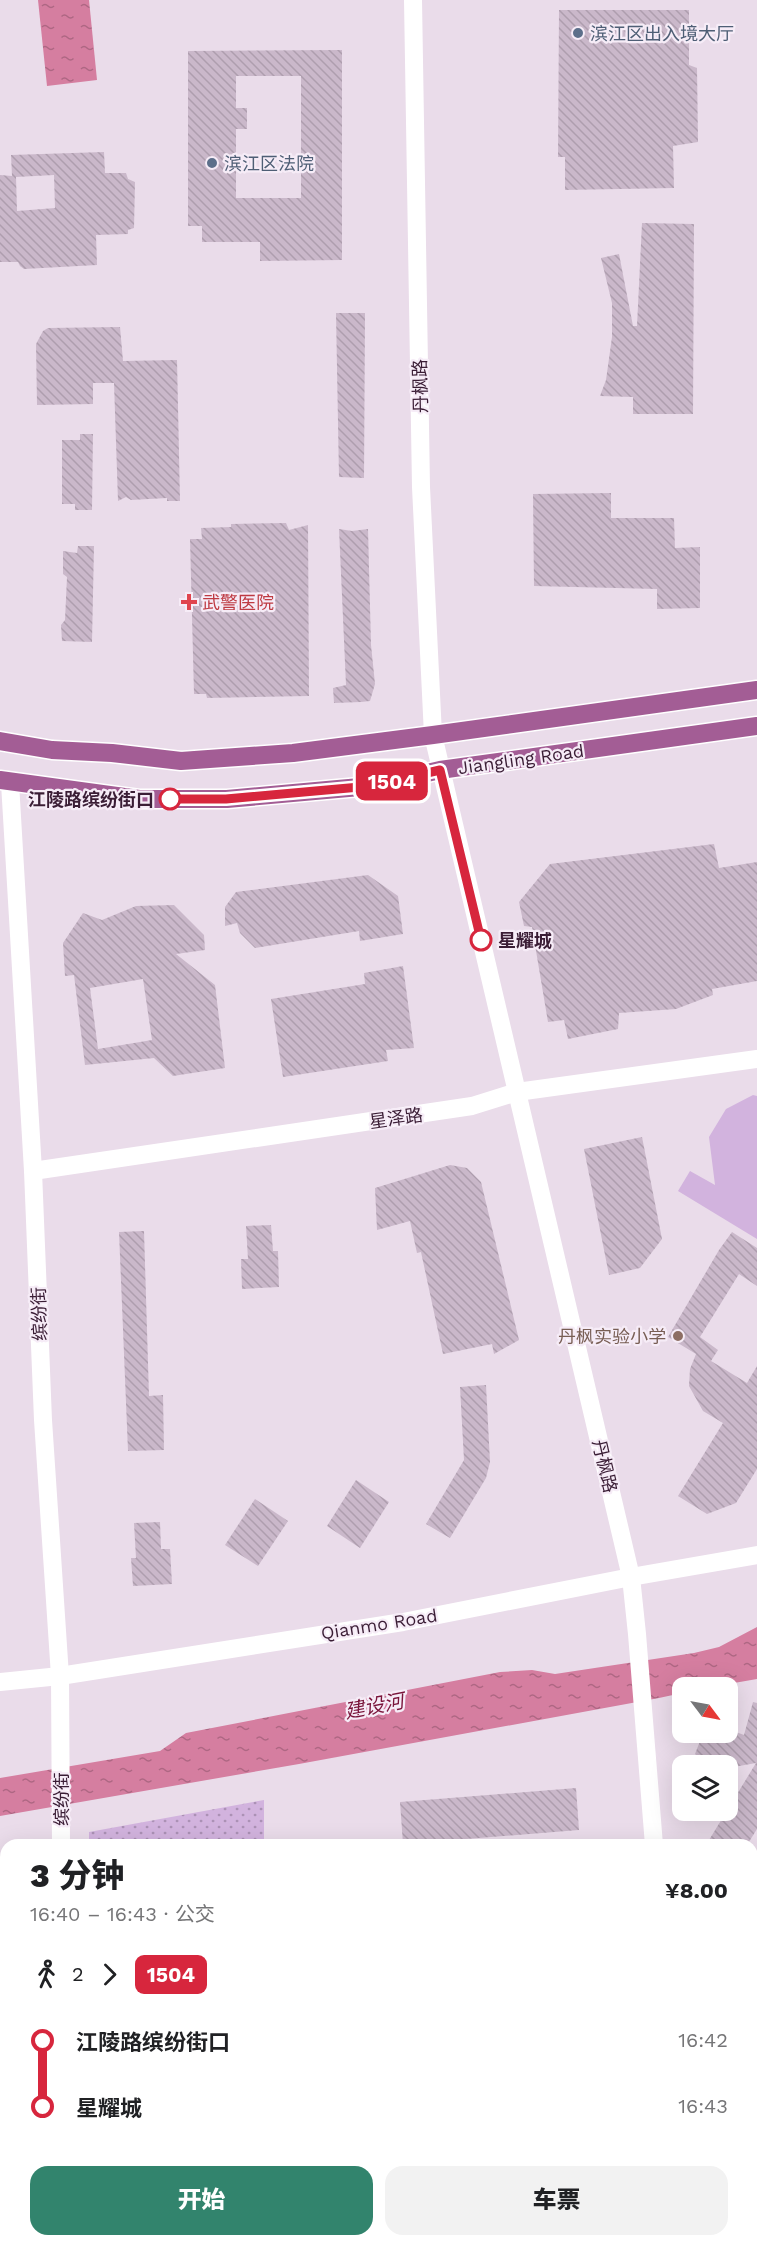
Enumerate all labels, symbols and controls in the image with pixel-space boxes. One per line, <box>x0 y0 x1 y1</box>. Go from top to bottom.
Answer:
place label: 滨江区出入境大厅 <box>590 23 734 44</box>
marker: 滨江区出入境大厅 <box>571 26 585 40</box>
place label: 滨江区法院 <box>224 153 314 174</box>
marker: 滨江区法院 <box>205 156 219 170</box>
street label: 丹枫路 <box>409 359 431 413</box>
place label: 武警医院 <box>202 592 274 613</box>
marker: 武警医院 <box>180 593 198 611</box>
street label: Jiangling Road <box>457 740 585 778</box>
line badge: 1504 <box>350 762 434 800</box>
text: 1504 <box>368 769 416 794</box>
marker: 江陵路缤纷街口 <box>159 788 181 810</box>
place label: 江陵路缤纷街口 <box>28 789 154 810</box>
marker: 星耀城 <box>470 929 492 951</box>
place label: 星耀城 <box>498 930 552 951</box>
street label: 星泽路 <box>368 1104 424 1132</box>
street label: 缤纷街 <box>28 1287 50 1341</box>
place label: 丹枫实验小学 <box>558 1326 666 1347</box>
marker: 丹枫实验小学 <box>671 1329 685 1343</box>
street label: 丹枫路 <box>589 1437 621 1495</box>
street label: Qianmo Road <box>319 1604 439 1644</box>
north arrow <box>672 1677 738 1743</box>
map controls <box>672 1677 738 1821</box>
water label: 建设河 <box>342 1688 410 1724</box>
button: layers <box>672 1755 738 1821</box>
street label: 缤纷街 <box>51 1772 72 1826</box>
text: 3 分钟 <box>30 1856 125 1895</box>
text: ¥8.00 <box>665 1878 728 1903</box>
text: 16:40 – 16:43 · 公交 <box>30 1902 215 1926</box>
icon: walk <box>30 1958 63 1991</box>
icon: forward <box>93 1958 126 1991</box>
text: 2 <box>72 1962 84 1986</box>
text: 1504 <box>147 1962 195 1987</box>
text: 16:42 <box>678 2028 728 2052</box>
text: 江陵路缤纷街口 <box>76 2030 230 2055</box>
text: 16:43 <box>678 2094 728 2118</box>
text: 星耀城 <box>76 2096 142 2121</box>
button: 开始 <box>30 2166 373 2235</box>
button: 车票 <box>385 2166 728 2235</box>

